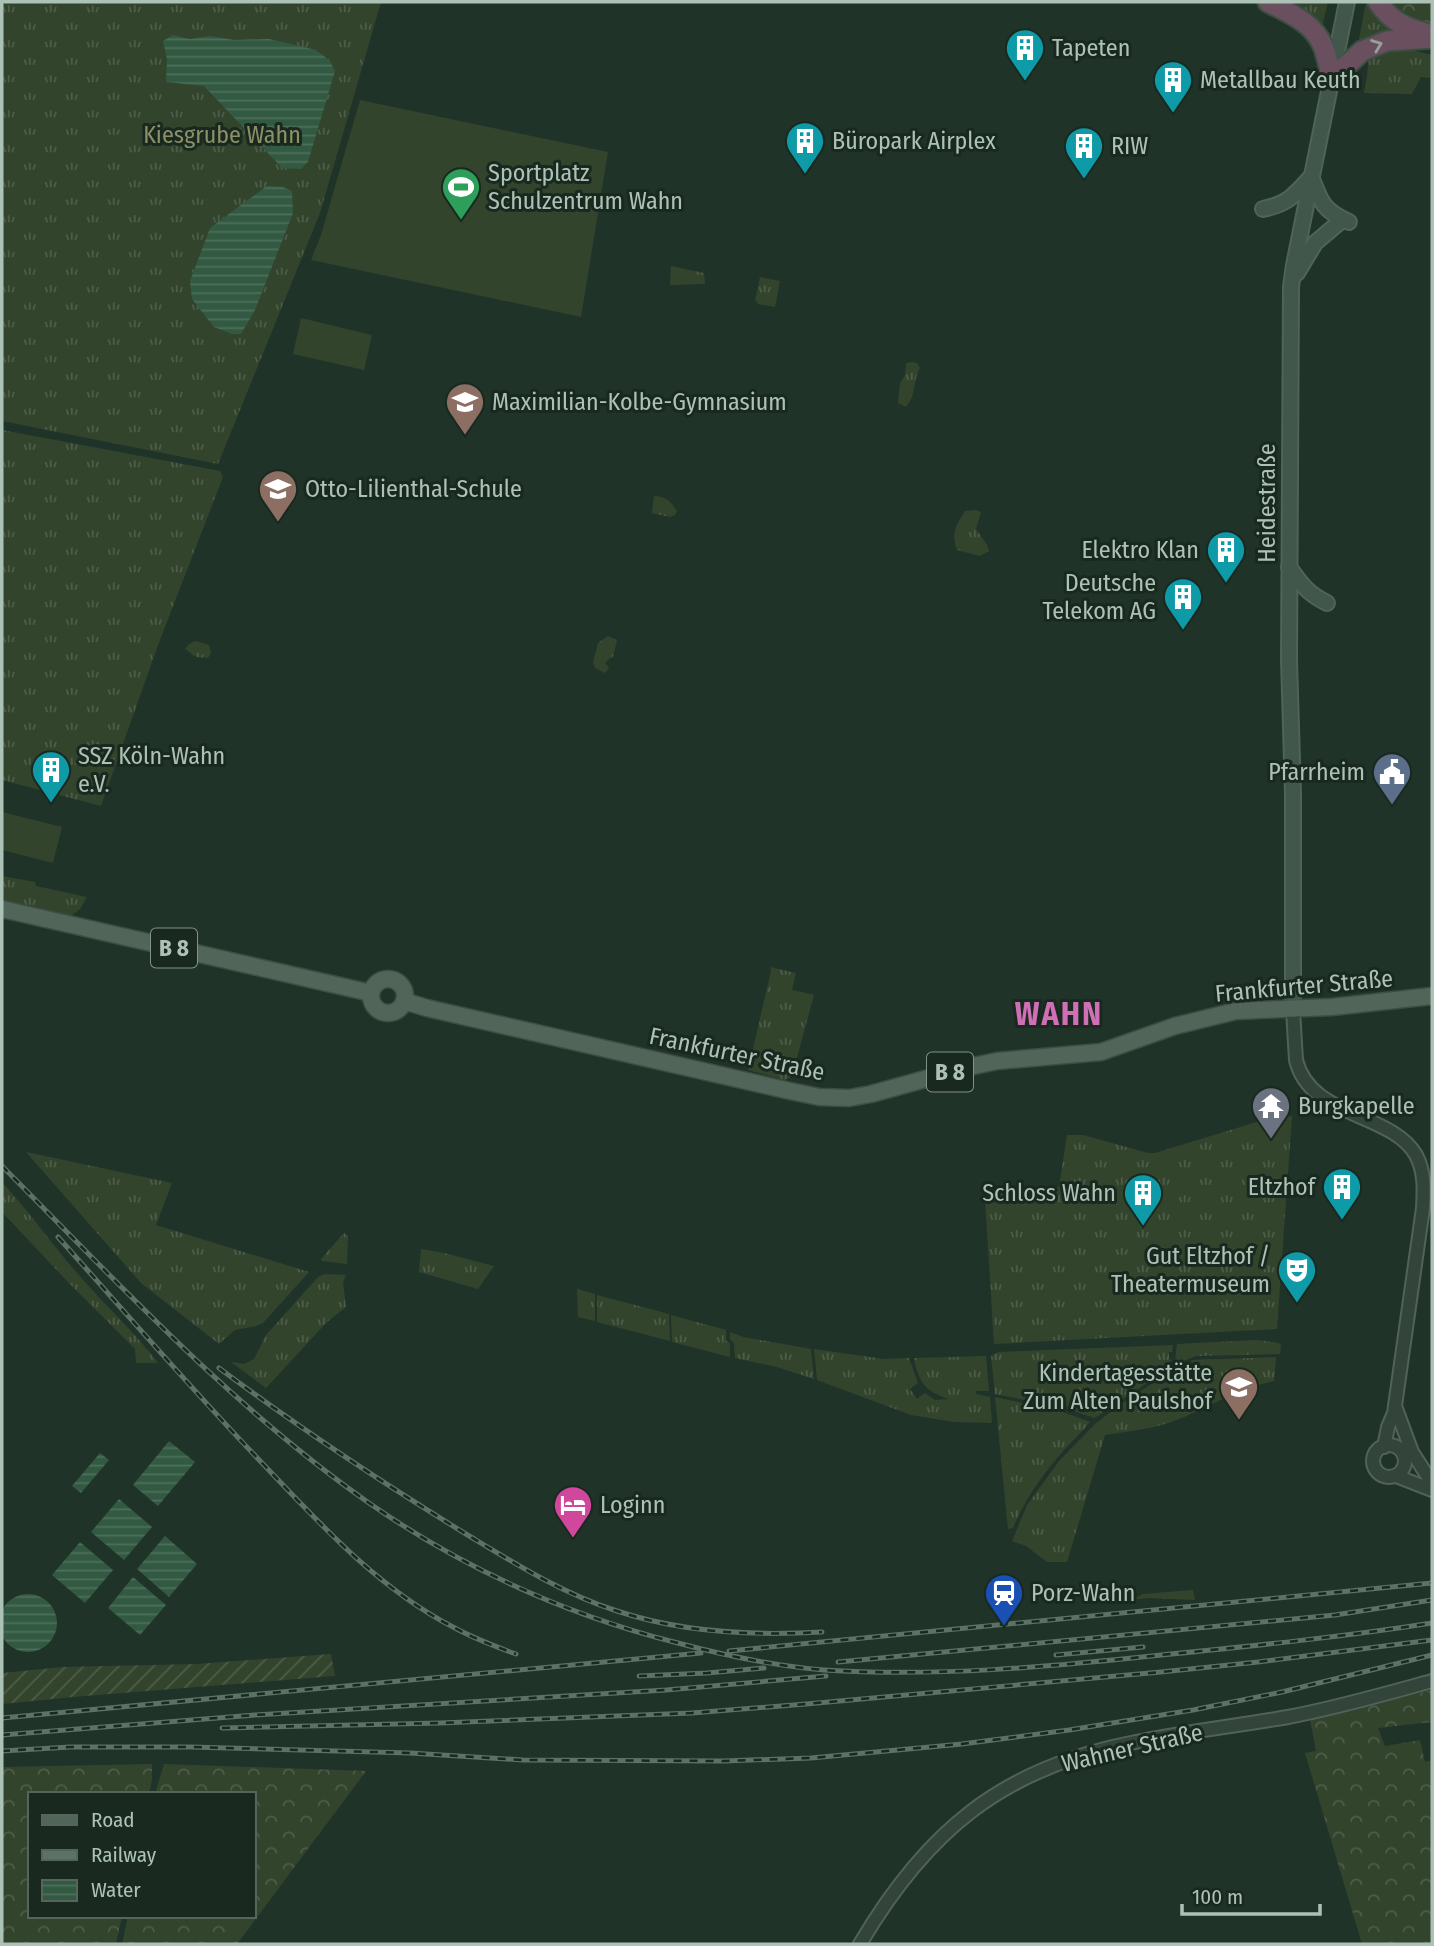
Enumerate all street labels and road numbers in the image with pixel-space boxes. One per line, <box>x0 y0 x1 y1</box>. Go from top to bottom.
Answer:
street label: Heidestraße <box>1253 443 1281 563</box>
road number: B 8 <box>151 928 197 967</box>
street label: Frankfurter Straße <box>1214 964 1394 1008</box>
street label: Frankfurter Straße <box>647 1022 827 1086</box>
road number: B 8 <box>927 1052 973 1092</box>
street label: Wahner Straße <box>1059 1718 1205 1778</box>

